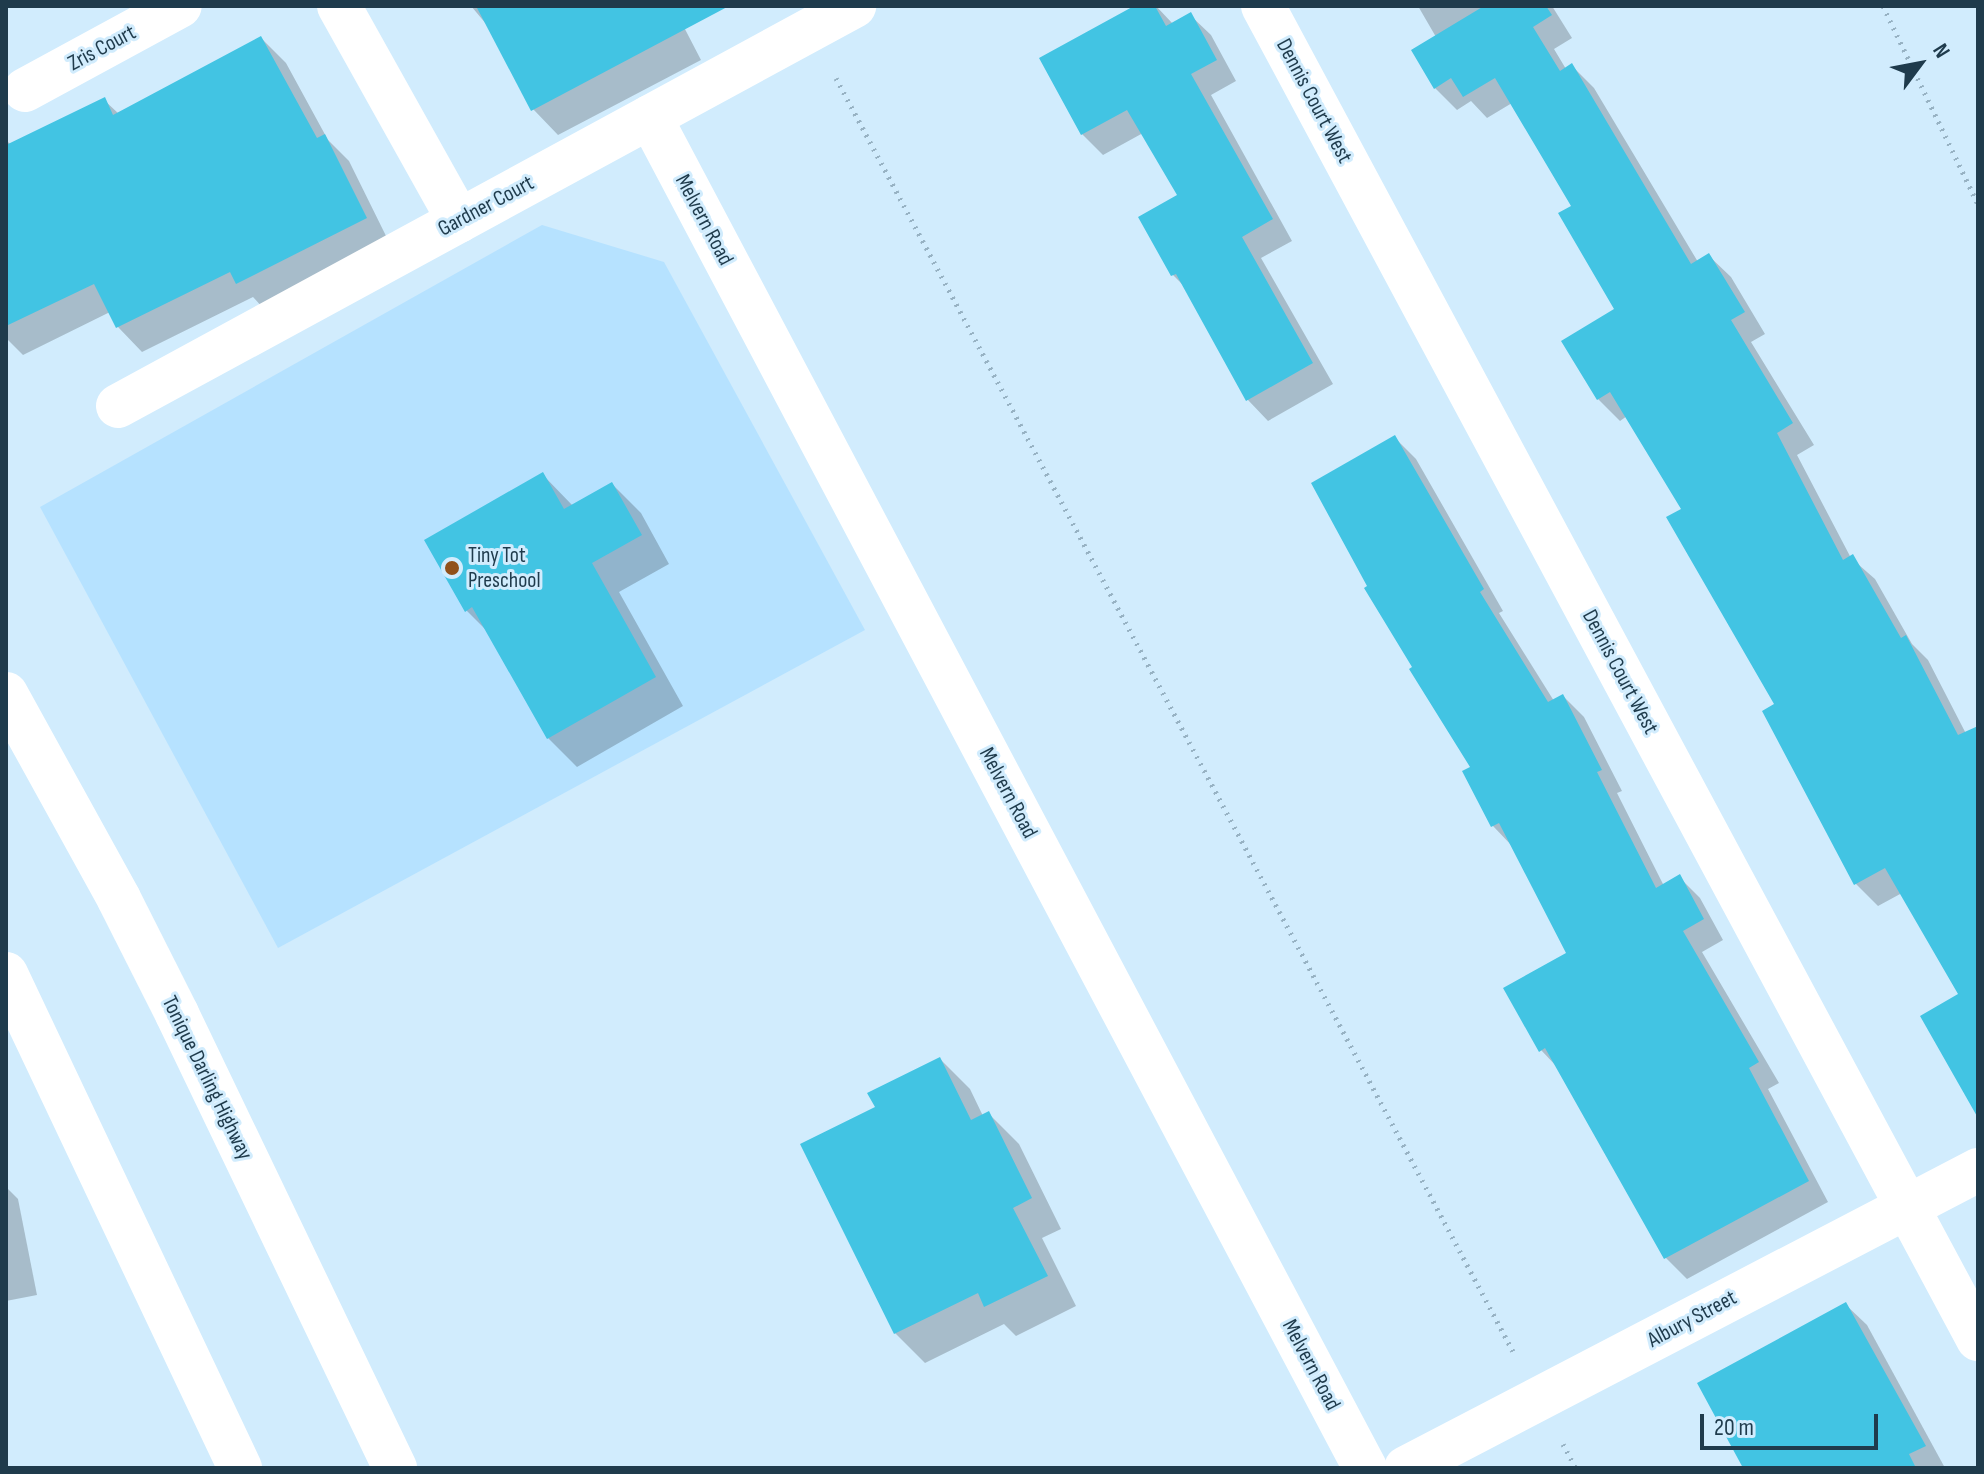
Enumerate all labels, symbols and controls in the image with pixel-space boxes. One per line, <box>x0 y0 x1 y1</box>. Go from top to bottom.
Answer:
street label: Zris Court <box>64 19 140 77</box>
north arrow <box>1880 24 1960 104</box>
street label: Dennis Court West <box>1270 34 1358 168</box>
text: N <box>1926 39 1955 63</box>
street label: Gardner Court <box>434 170 538 242</box>
street label: Melvern Road <box>669 170 739 270</box>
place label: Tiny Tot Preschool <box>468 542 541 594</box>
marker: Tiny Tot Preschool <box>443 559 461 577</box>
street label: Dennis Court West <box>1576 605 1664 739</box>
street label: Melvern Road <box>973 743 1043 843</box>
street label: Tonique Darling Highway <box>156 992 258 1164</box>
street label: Albury Street <box>1643 1285 1741 1353</box>
street label: Melvern Road <box>1276 1315 1346 1415</box>
scale bar <box>1704 1398 1882 1448</box>
text: 20 m <box>1714 1413 1754 1442</box>

